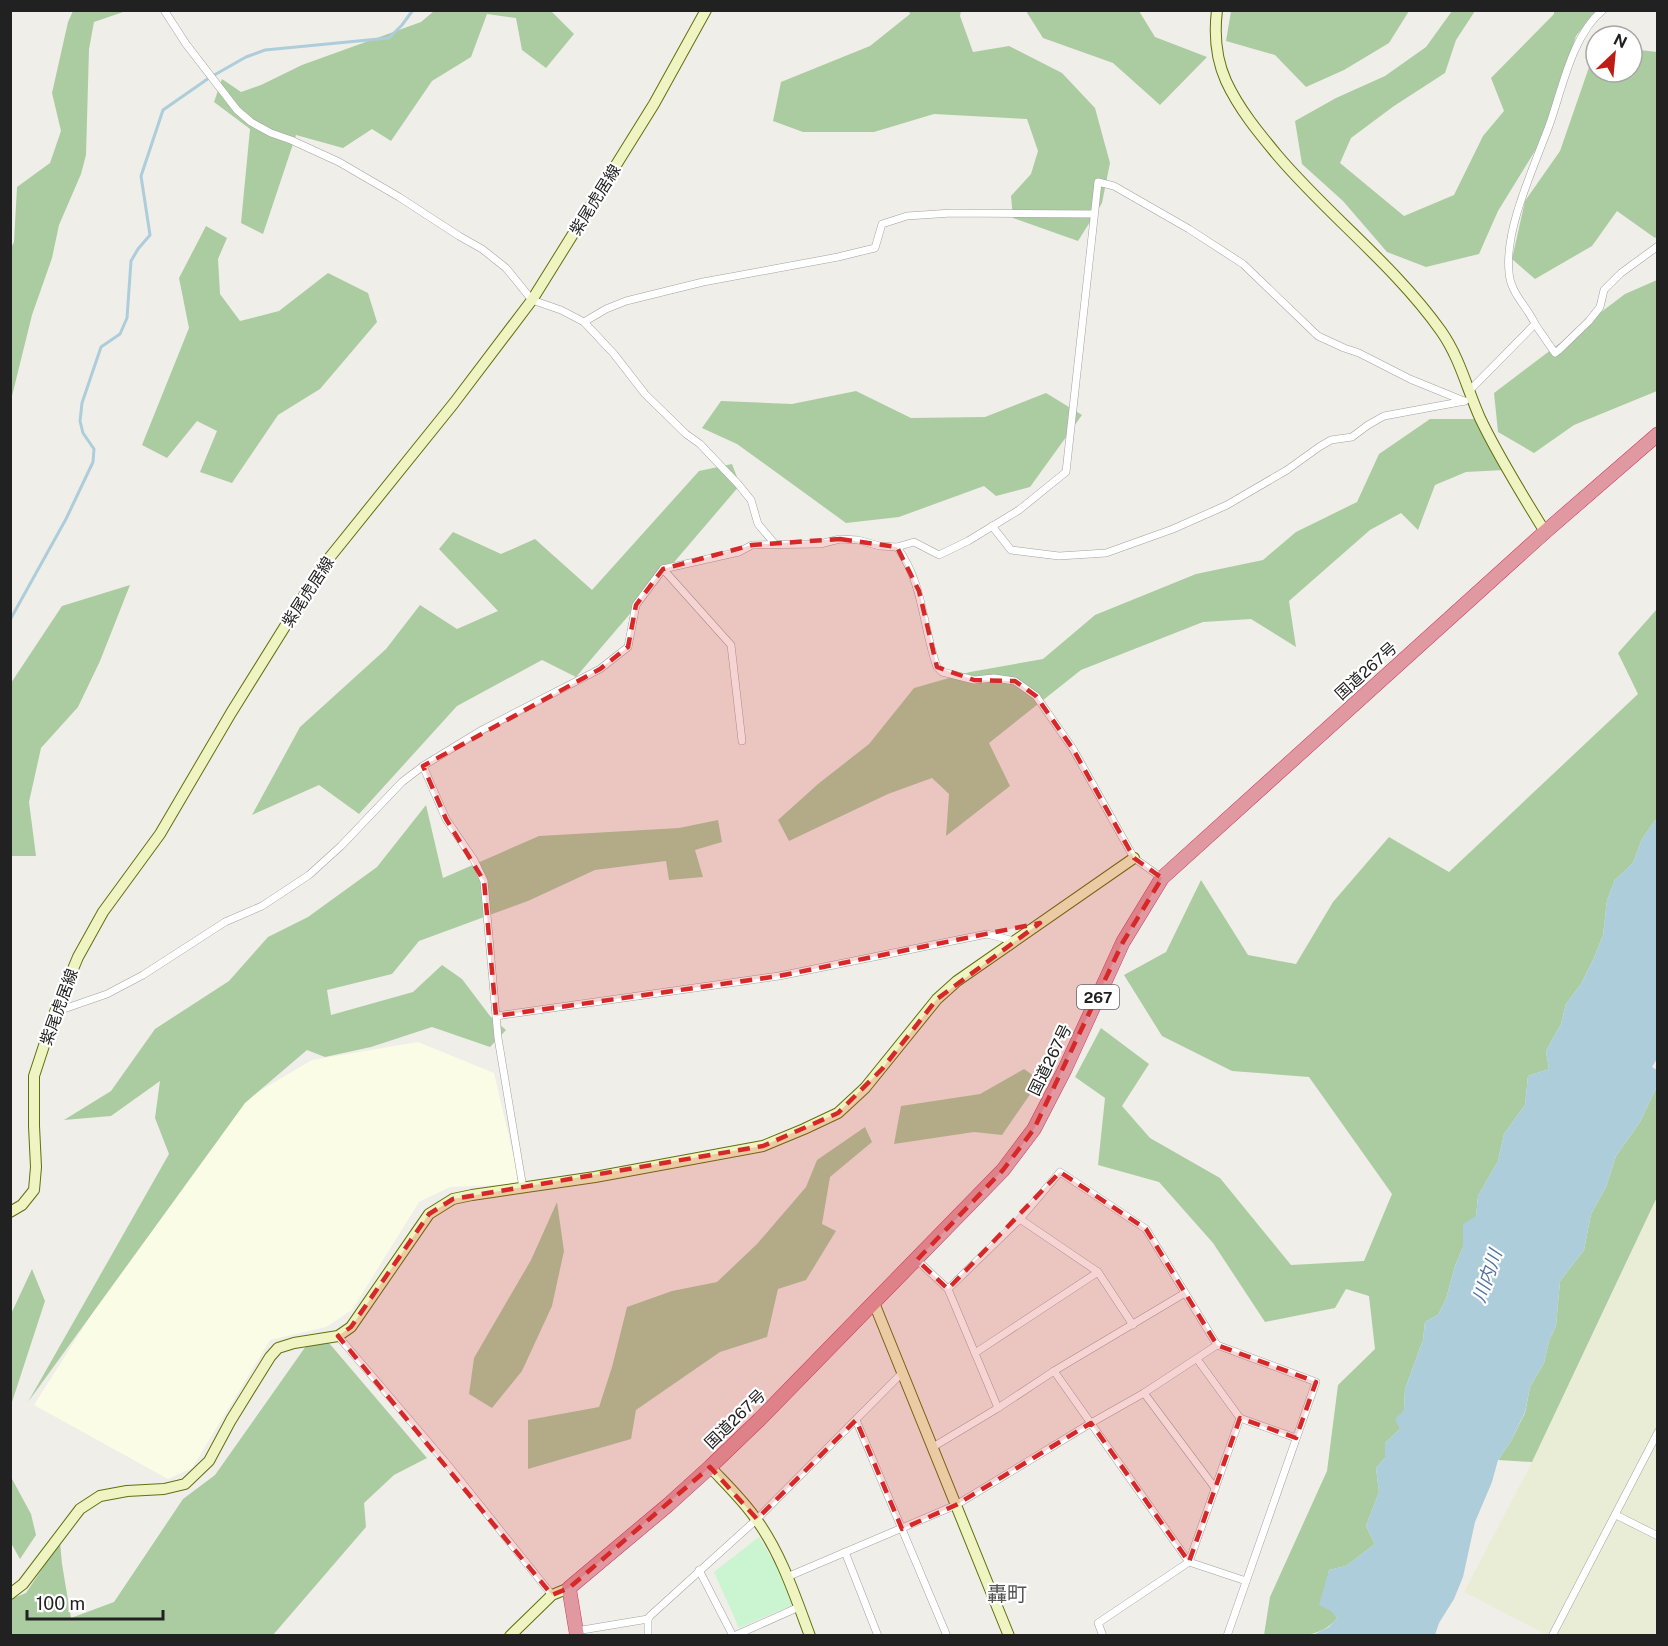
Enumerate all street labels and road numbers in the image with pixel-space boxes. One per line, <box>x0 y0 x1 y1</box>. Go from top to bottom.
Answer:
street label: 紫尾虎居線 <box>566 161 624 239</box>
street label: 紫尾虎居線 <box>278 553 338 631</box>
street label: 国道267号 <box>1331 638 1401 704</box>
street label: 紫尾虎居線 <box>36 966 82 1048</box>
road number: 267 <box>1077 985 1119 1009</box>
street label: 国道267号 <box>1025 1021 1075 1099</box>
street label: 国道267号 <box>701 1385 769 1453</box>

